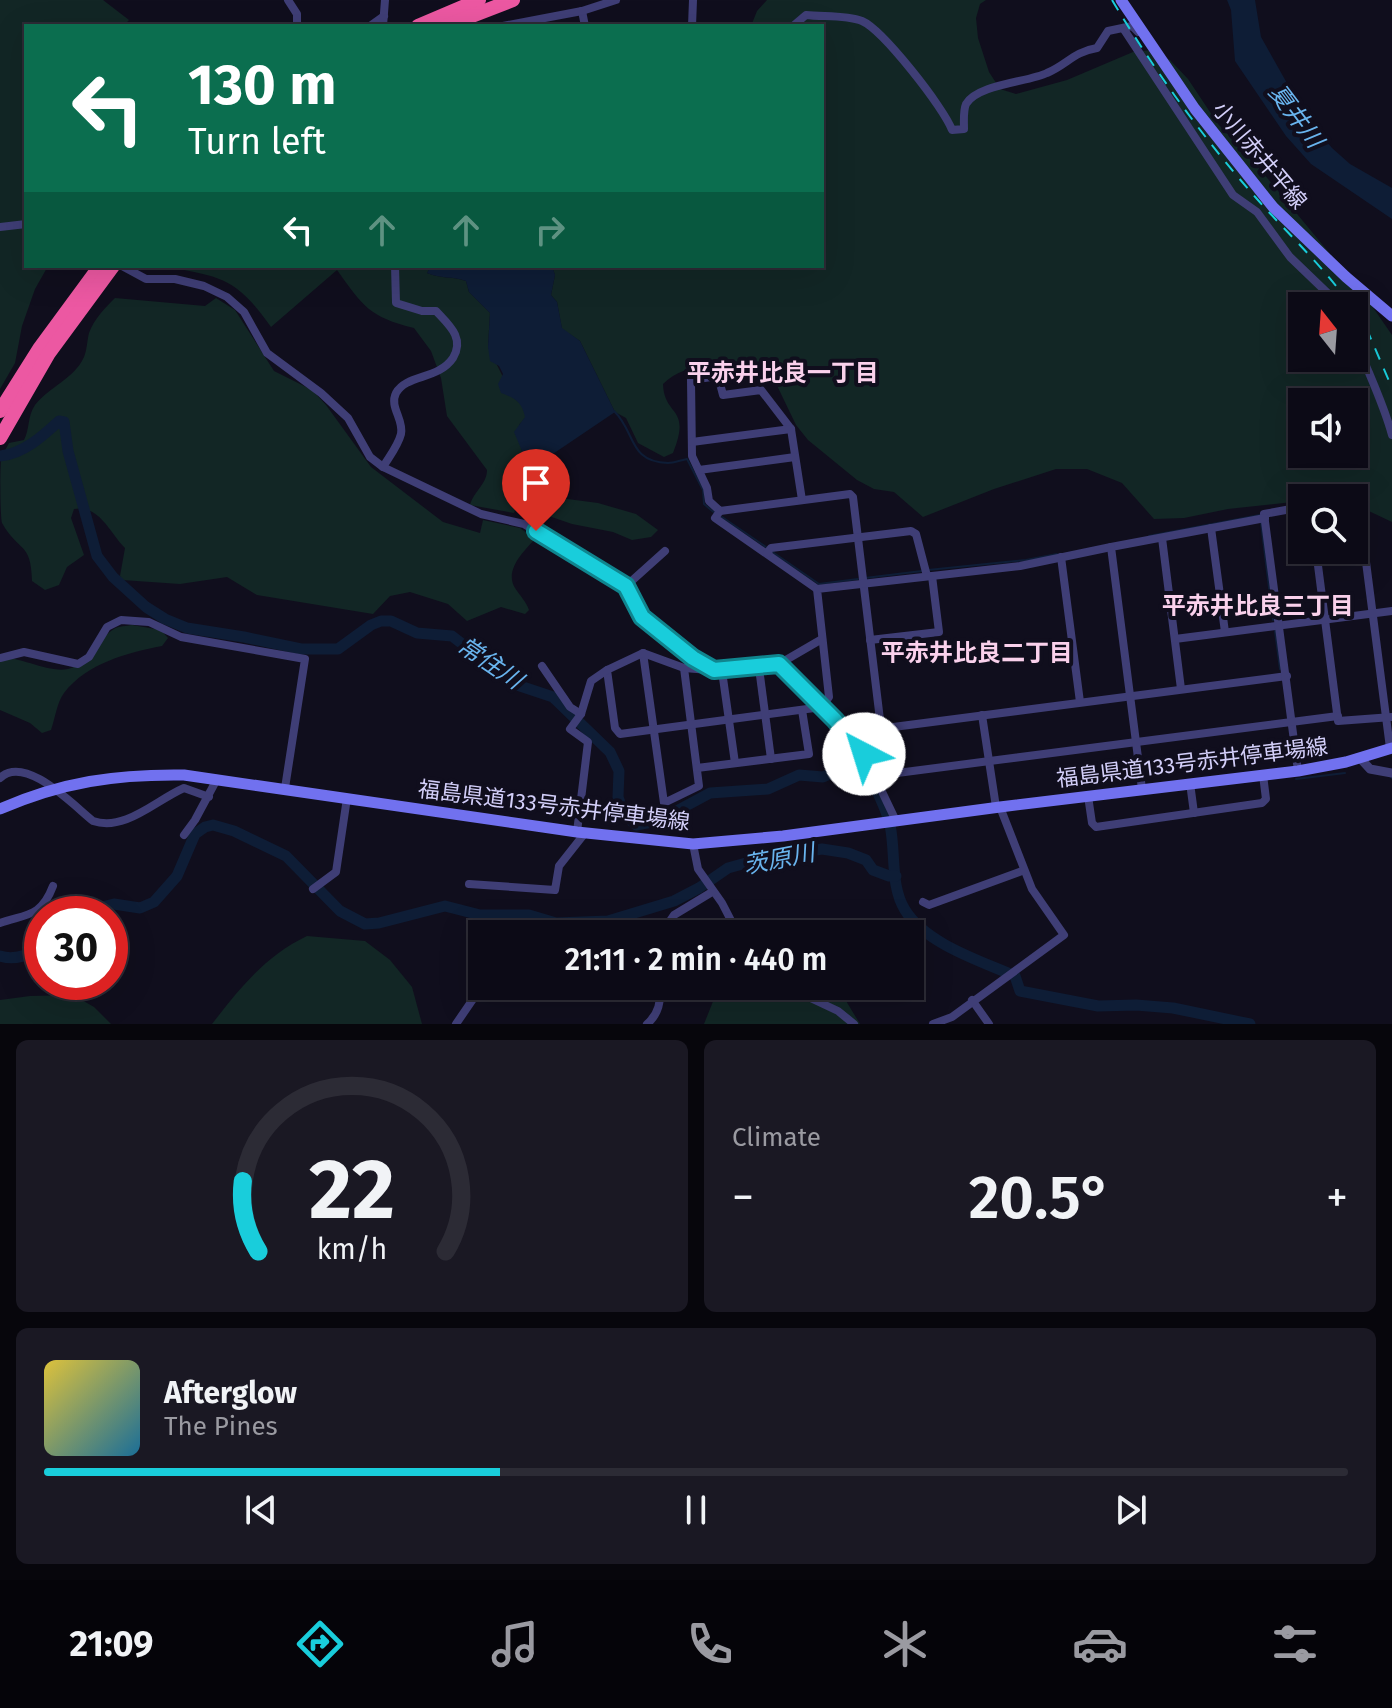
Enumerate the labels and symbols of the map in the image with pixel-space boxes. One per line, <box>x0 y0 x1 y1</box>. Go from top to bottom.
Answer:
water label: 夏井川 <box>1263 79 1331 156</box>
street label: 小川赤井平線 <box>1207 96 1312 215</box>
north arrow <box>1288 292 1368 372</box>
district label: 平赤井比良一丁目 <box>687 359 879 387</box>
pin <box>502 449 570 531</box>
district label: 平赤井比良三丁目 <box>1162 592 1354 620</box>
water label: 常住川 <box>452 631 530 696</box>
district label: 平赤井比良二丁目 <box>881 639 1073 667</box>
position arrow <box>822 712 906 796</box>
street label: 福島県道133号赤井停車場線 <box>1055 732 1329 793</box>
street label: 福島県道133号赤井停車場線 <box>417 775 691 836</box>
water label: 茨原川 <box>741 838 820 880</box>
speed limit sign: 30 <box>24 896 128 1000</box>

